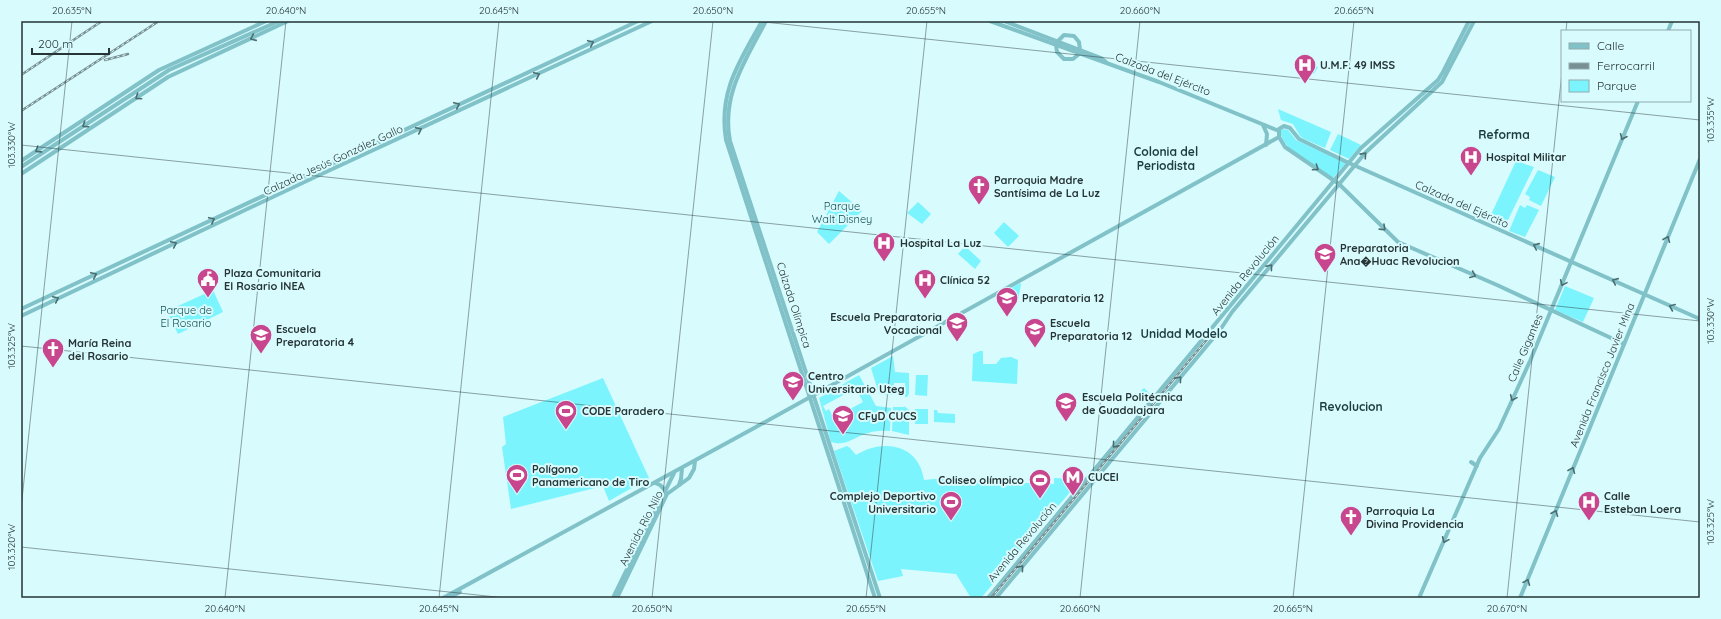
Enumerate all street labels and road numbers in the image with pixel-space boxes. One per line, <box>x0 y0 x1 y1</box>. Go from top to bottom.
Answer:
street label: Calzada del Ejército <box>1113 49 1213 99</box>
street label: Calzada Jesús González Gallo <box>261 121 405 199</box>
street label: Calzada del Ejército <box>1413 177 1511 231</box>
street label: Avenida Revolución <box>1208 232 1282 318</box>
street label: Calzada Olímpica <box>774 260 814 350</box>
street label: Avenida Francisco Javier Mina <box>1567 301 1637 449</box>
street label: Calle Gigantes <box>1504 312 1546 384</box>
street label: Avenida Río Nilo <box>616 488 666 568</box>
street label: Avenida Revolución <box>985 499 1059 585</box>

